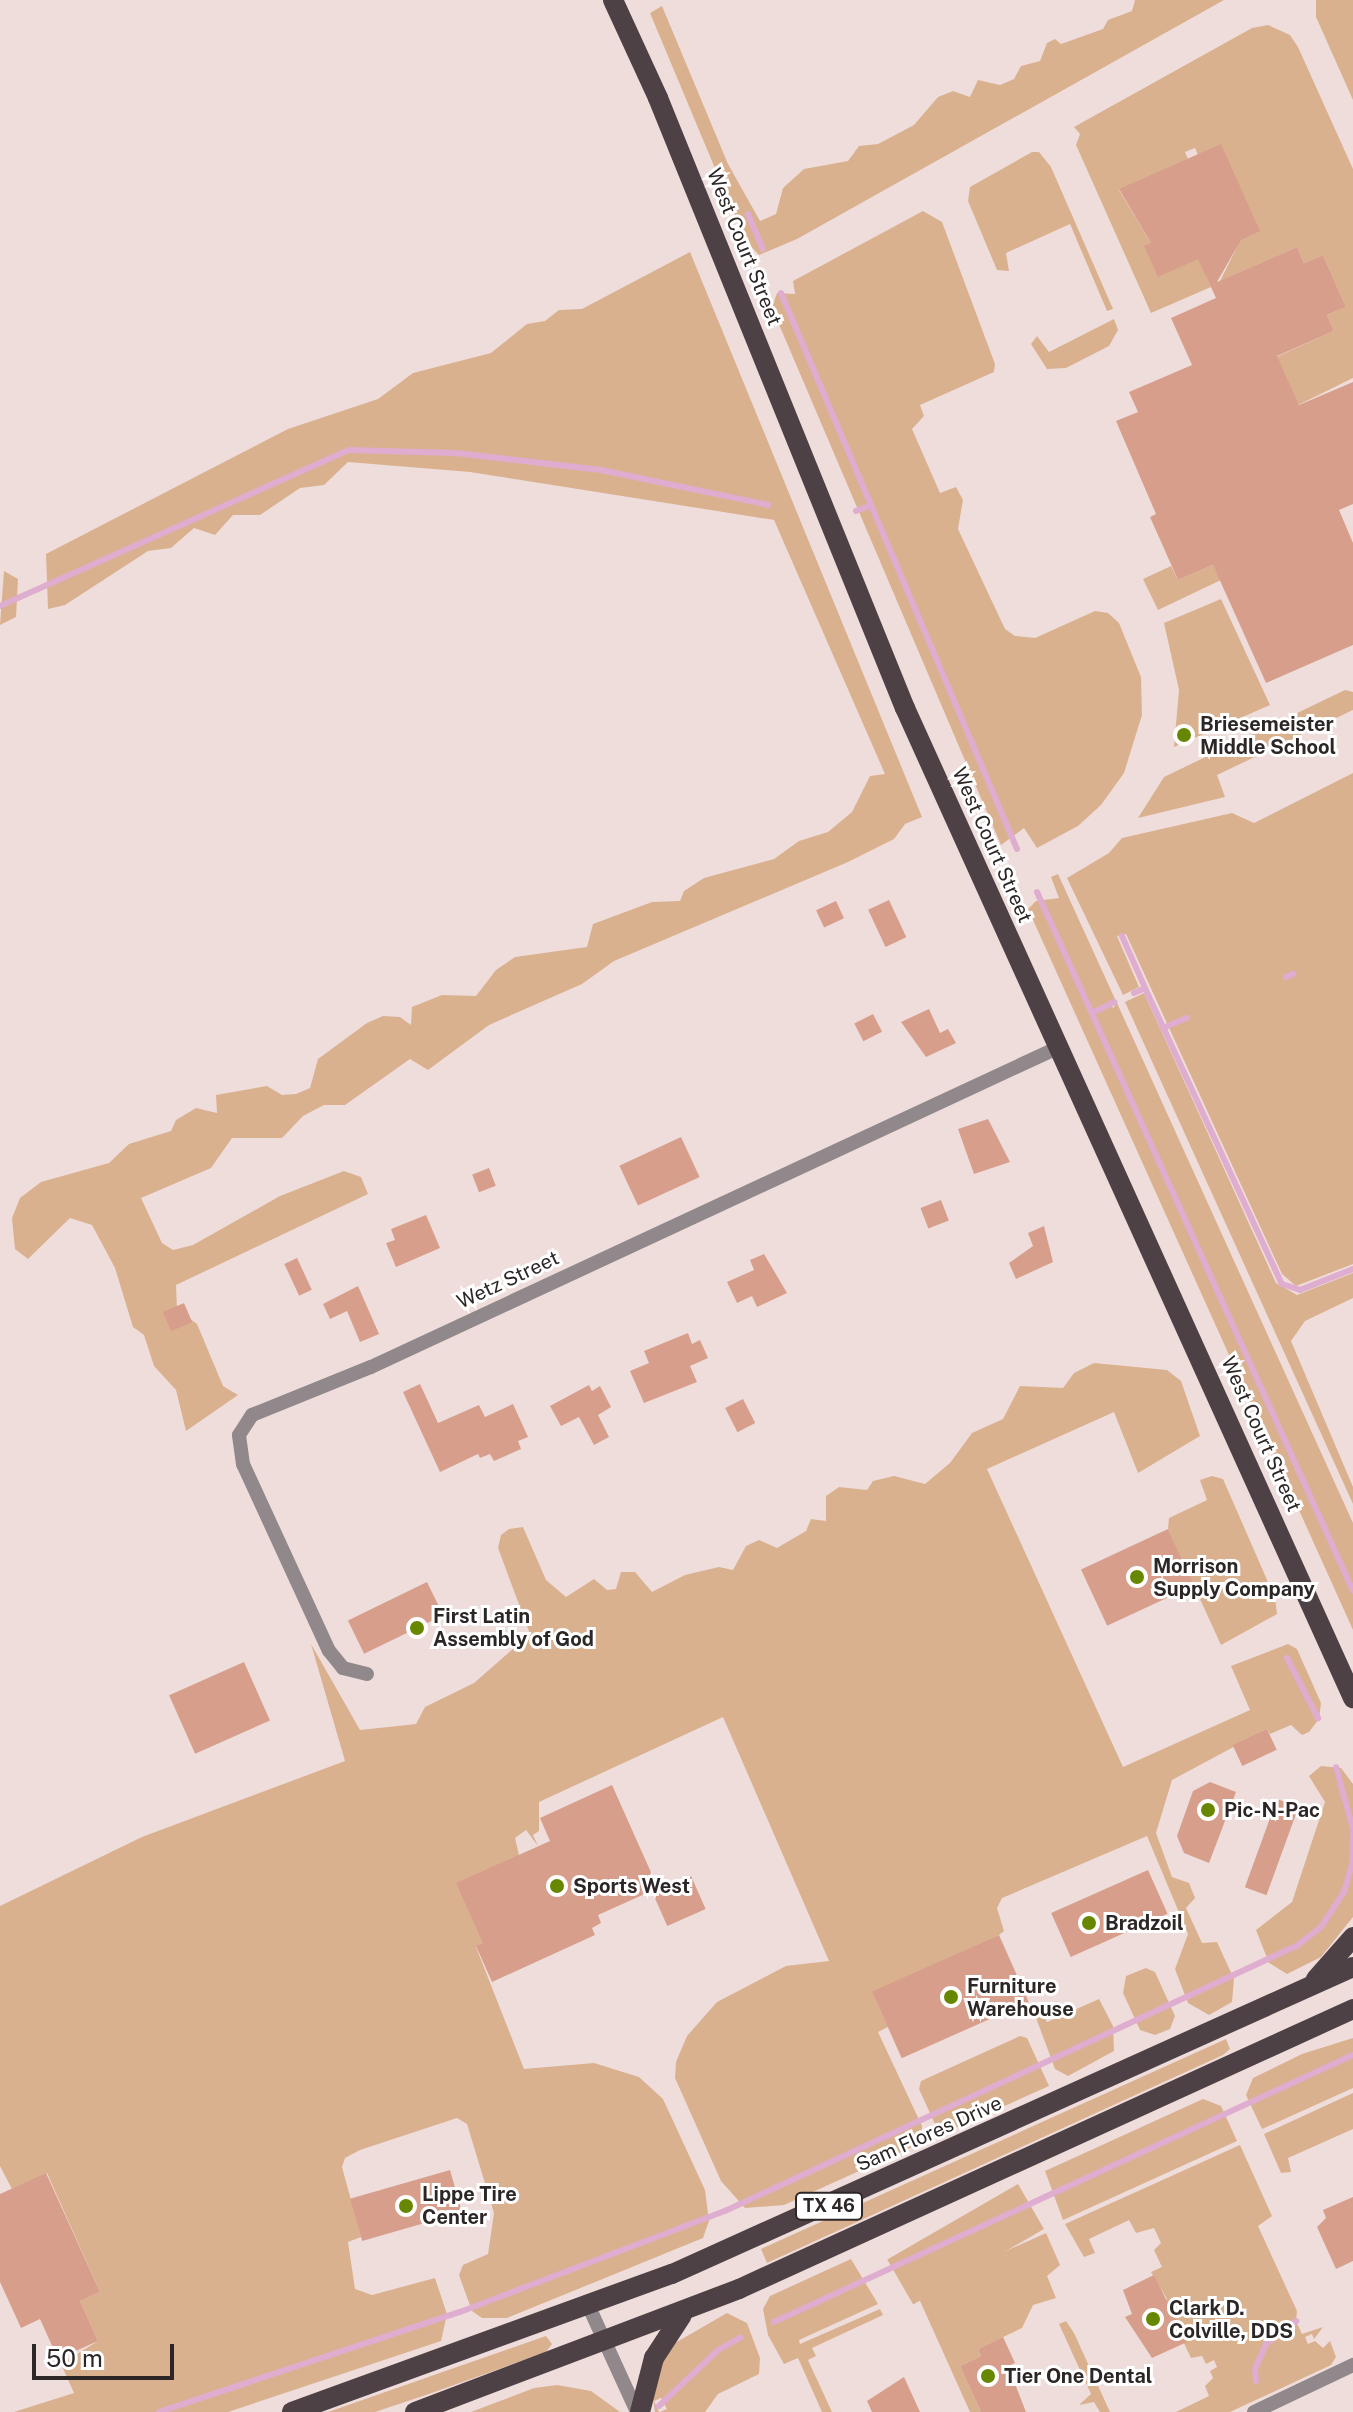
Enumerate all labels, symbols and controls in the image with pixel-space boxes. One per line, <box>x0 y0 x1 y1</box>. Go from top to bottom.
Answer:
street label: West Court Street <box>702 165 786 329</box>
place label: Briesemeister Middle School <box>1200 712 1336 759</box>
marker: Briesemeister Middle School <box>1175 726 1193 744</box>
street label: West Court Street <box>947 764 1037 926</box>
street label: Wetz Street <box>453 1246 563 1314</box>
street label: West Court Street <box>1216 1353 1306 1515</box>
place label: Morrison Supply Company <box>1153 1554 1315 1601</box>
marker: Morrison Supply Company <box>1128 1568 1146 1586</box>
place label: First Latin Assembly of God <box>433 1604 594 1651</box>
marker: First Latin Assembly of God <box>408 1619 426 1637</box>
place label: Pic-N-Pac <box>1224 1798 1320 1822</box>
marker: Pic-N-Pac <box>1199 1801 1217 1819</box>
place label: Sports West <box>573 1874 691 1898</box>
marker: Sports West <box>548 1877 566 1895</box>
place label: Bradzoil <box>1105 1911 1183 1935</box>
marker: Bradzoil <box>1080 1914 1098 1932</box>
place label: Furniture Warehouse <box>967 1974 1074 2021</box>
marker: Furniture Warehouse <box>942 1988 960 2006</box>
street label: Sam Flores Drive <box>852 2091 1006 2177</box>
place label: Lippe Tire Center <box>422 2182 517 2229</box>
road number: TX 46 <box>795 2192 863 2220</box>
marker: Lippe Tire Center <box>397 2197 415 2215</box>
place label: Clark D. Colville, DDS <box>1169 2296 1293 2343</box>
marker: Clark D. Colville, DDS <box>1144 2310 1162 2328</box>
scale bar <box>36 2328 178 2378</box>
text: 50 m <box>46 2344 103 2372</box>
place label: Tier One Dental <box>1004 2364 1152 2388</box>
marker: Tier One Dental <box>979 2367 997 2385</box>

